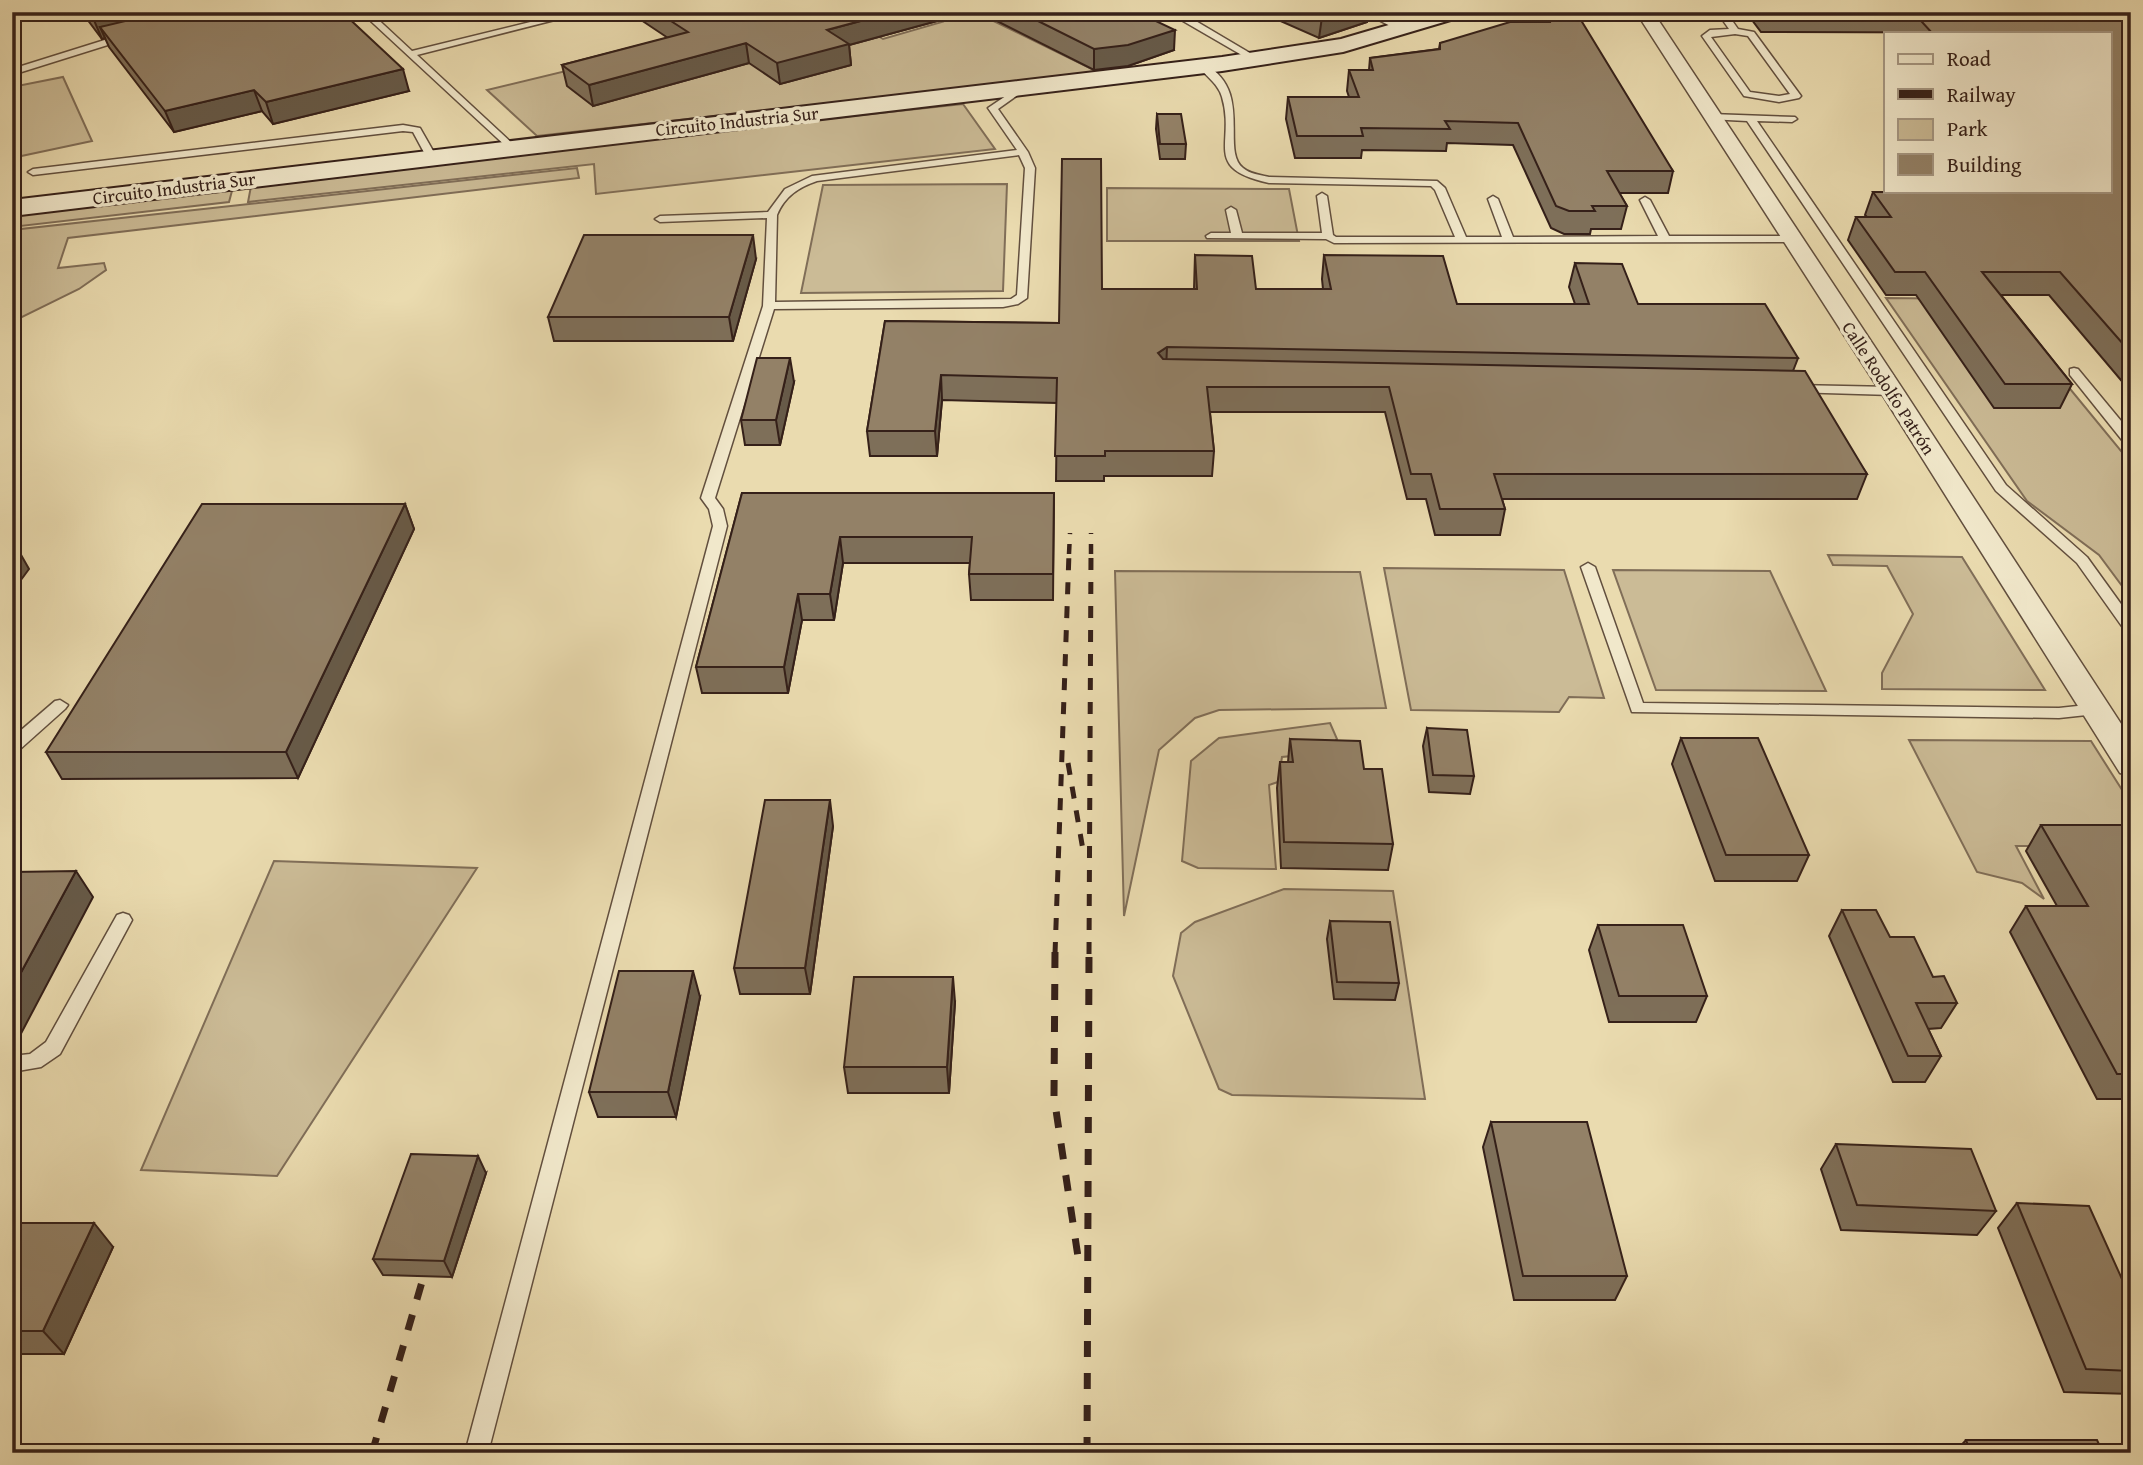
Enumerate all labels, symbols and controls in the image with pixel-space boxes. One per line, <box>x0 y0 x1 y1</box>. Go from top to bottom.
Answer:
legend <box>1884 32 2112 192</box>
text: Road <box>1947 43 1992 74</box>
text: Railway <box>1947 79 2016 110</box>
street label: Circuito Industria Sur <box>654 99 820 143</box>
text: Park <box>1947 113 1988 144</box>
text: Building <box>1947 149 2022 180</box>
street label: Circuito Industria Sur <box>91 165 257 211</box>
street label: Calle Rodolfo Patrón <box>1836 316 1942 460</box>

